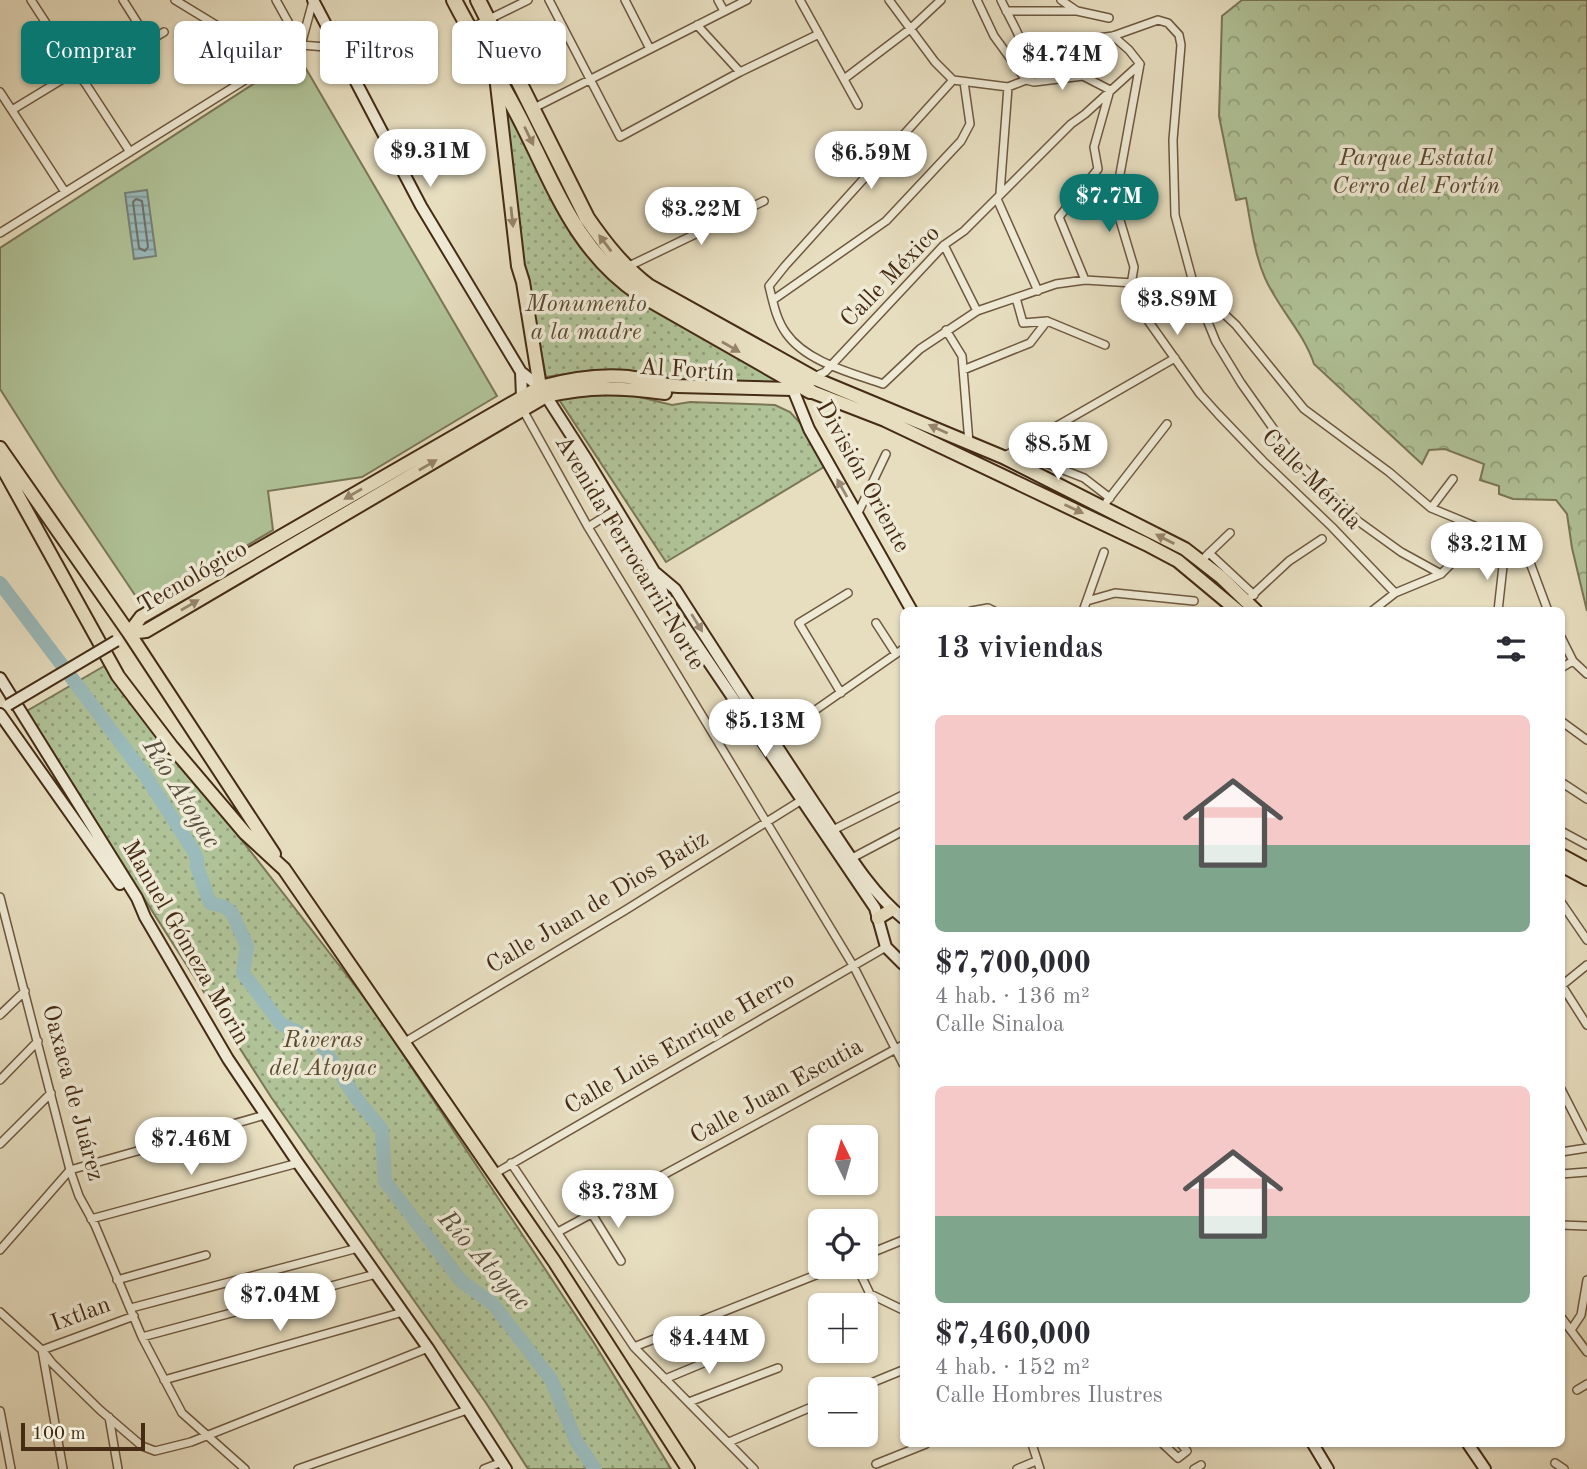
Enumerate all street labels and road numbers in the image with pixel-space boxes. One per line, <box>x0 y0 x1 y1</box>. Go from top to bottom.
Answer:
street label: Calle México <box>837 221 945 333</box>
street label: Al Fortín <box>638 356 736 386</box>
street label: División Oriente <box>810 397 914 557</box>
street label: Calle Mérida <box>1256 425 1366 535</box>
street label: Avenida Ferrocarril Norte <box>550 432 708 674</box>
street label: Tecnológico <box>134 537 252 619</box>
street label: Calle Juan de Dios Batiz <box>483 827 713 979</box>
street label: Manuel Gómeza Morin <box>117 837 253 1049</box>
street label: Calle Luis Enrique Herro <box>561 968 799 1120</box>
street label: Oaxaca de Juárez <box>37 1002 107 1184</box>
street label: Calle Juan Escutia <box>687 1035 867 1149</box>
street label: Ixtlan <box>48 1293 114 1337</box>

